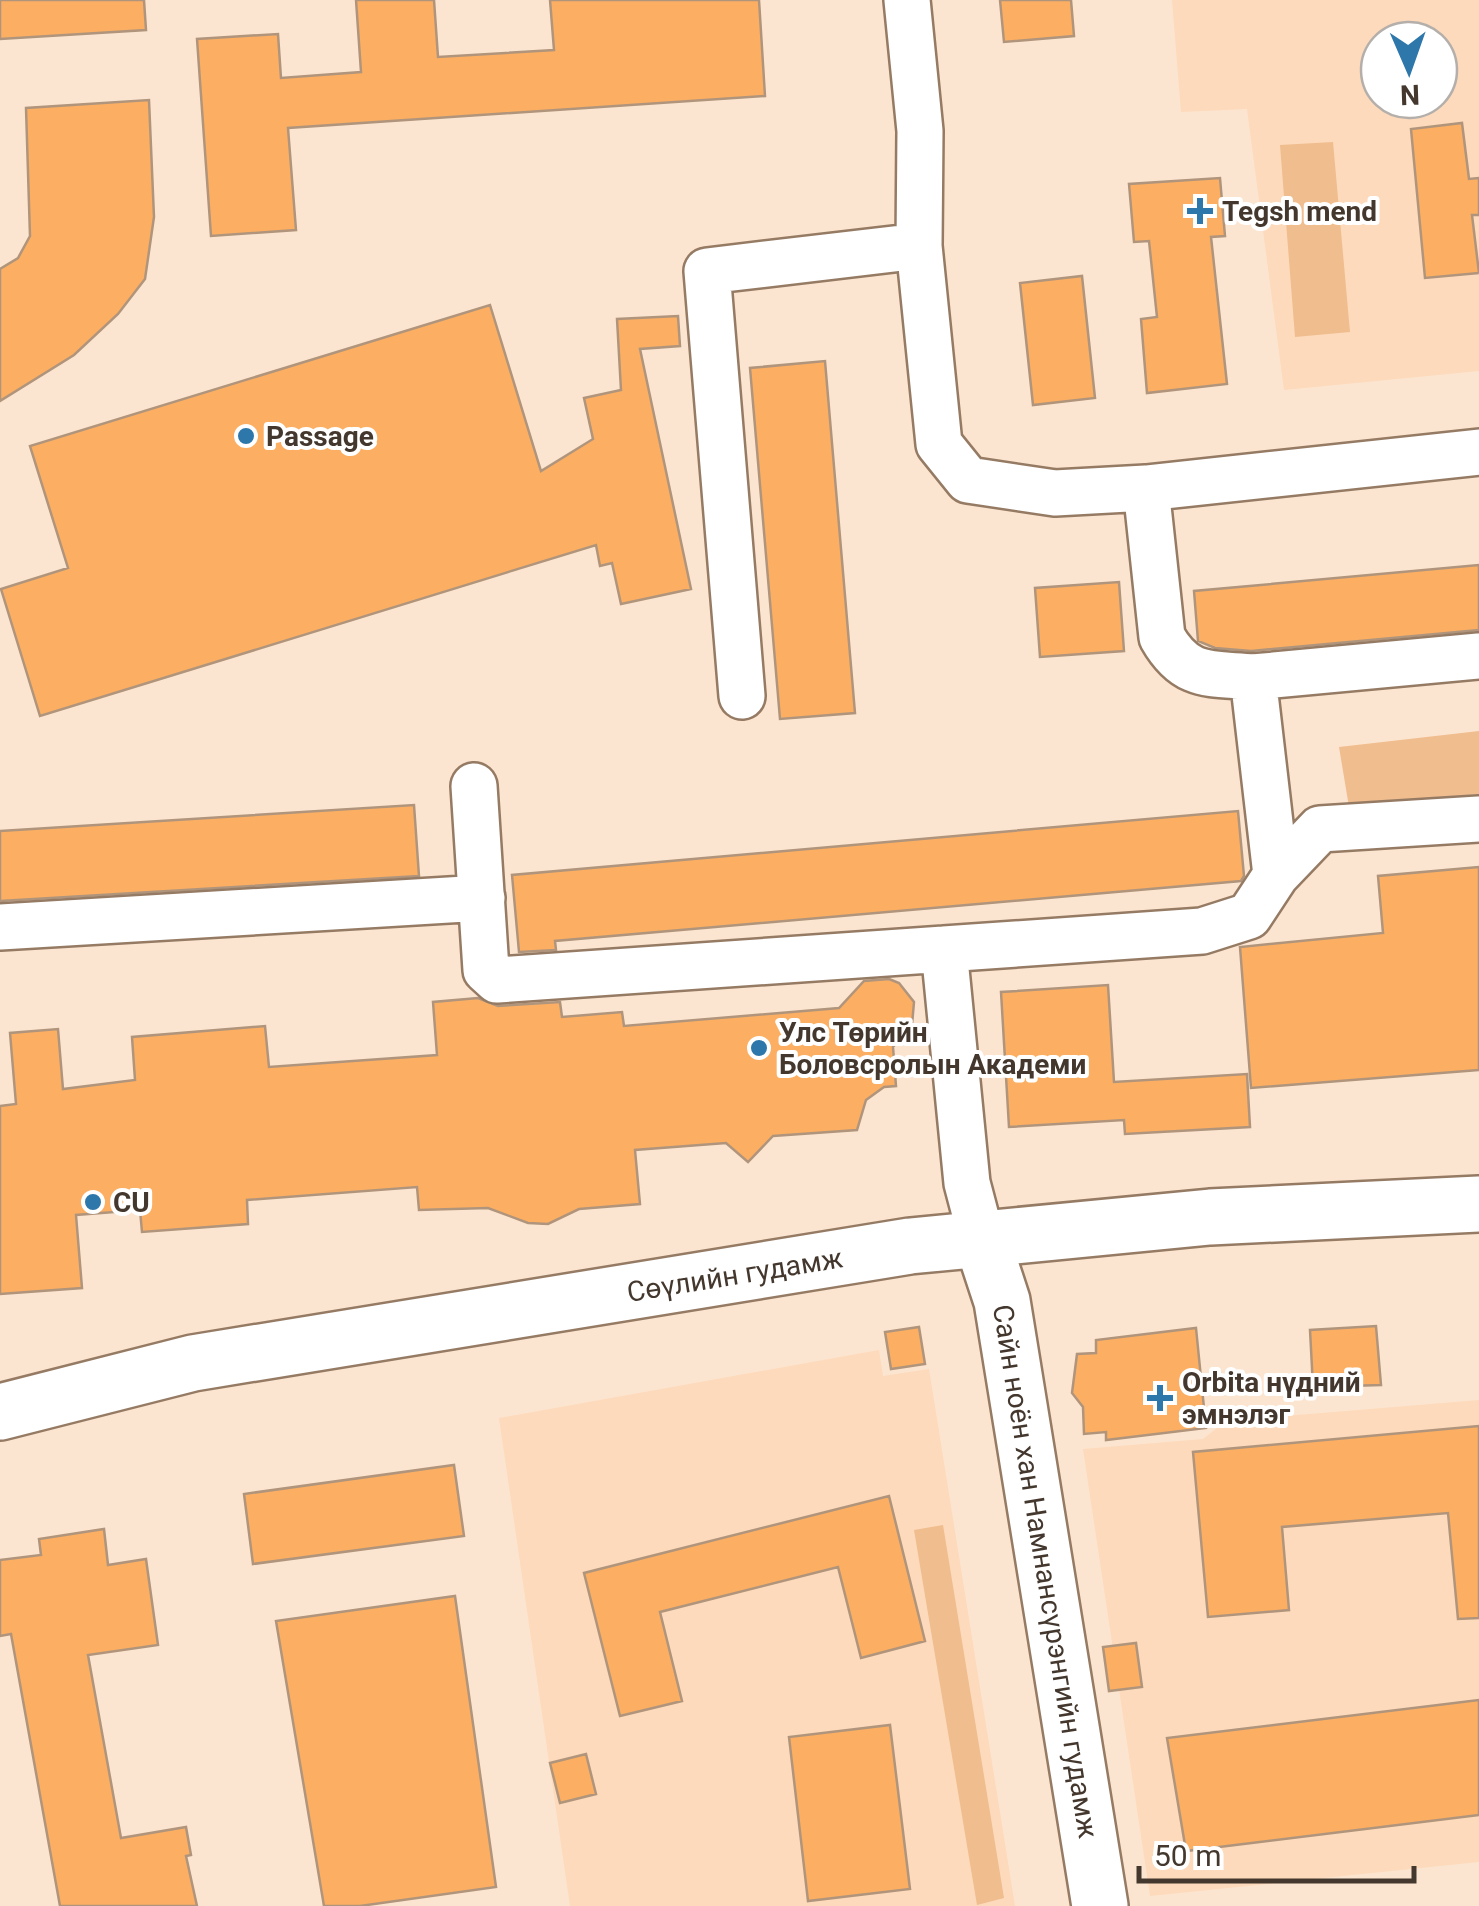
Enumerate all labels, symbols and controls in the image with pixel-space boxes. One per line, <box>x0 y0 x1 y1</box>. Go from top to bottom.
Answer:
north arrow <box>1359 20 1459 120</box>
text: N <box>1399 78 1420 111</box>
place label: Tegsh mend <box>1222 195 1377 228</box>
marker: Tegsh mend <box>1187 198 1213 224</box>
place label: Passage <box>266 420 374 453</box>
marker: Passage <box>235 425 257 447</box>
place label: Улс Төрийн Боловсролын Академи <box>779 1016 1086 1081</box>
marker: Улс Төрийн Боловсролын Академи <box>748 1037 770 1059</box>
place label: CU <box>113 1186 150 1219</box>
marker: CU <box>82 1191 104 1213</box>
street label: Сөүлийн гудамж <box>625 1241 845 1308</box>
street label: Сайн ноён хан Намнансүрэнгийн гудамж <box>986 1302 1105 1841</box>
place label: Orbita нүдний эмнэлэг <box>1182 1366 1361 1431</box>
marker: Orbita нүдний эмнэлэг <box>1147 1385 1173 1411</box>
scale bar <box>1139 1821 1414 1883</box>
text: 50 m <box>1154 1838 1221 1873</box>

